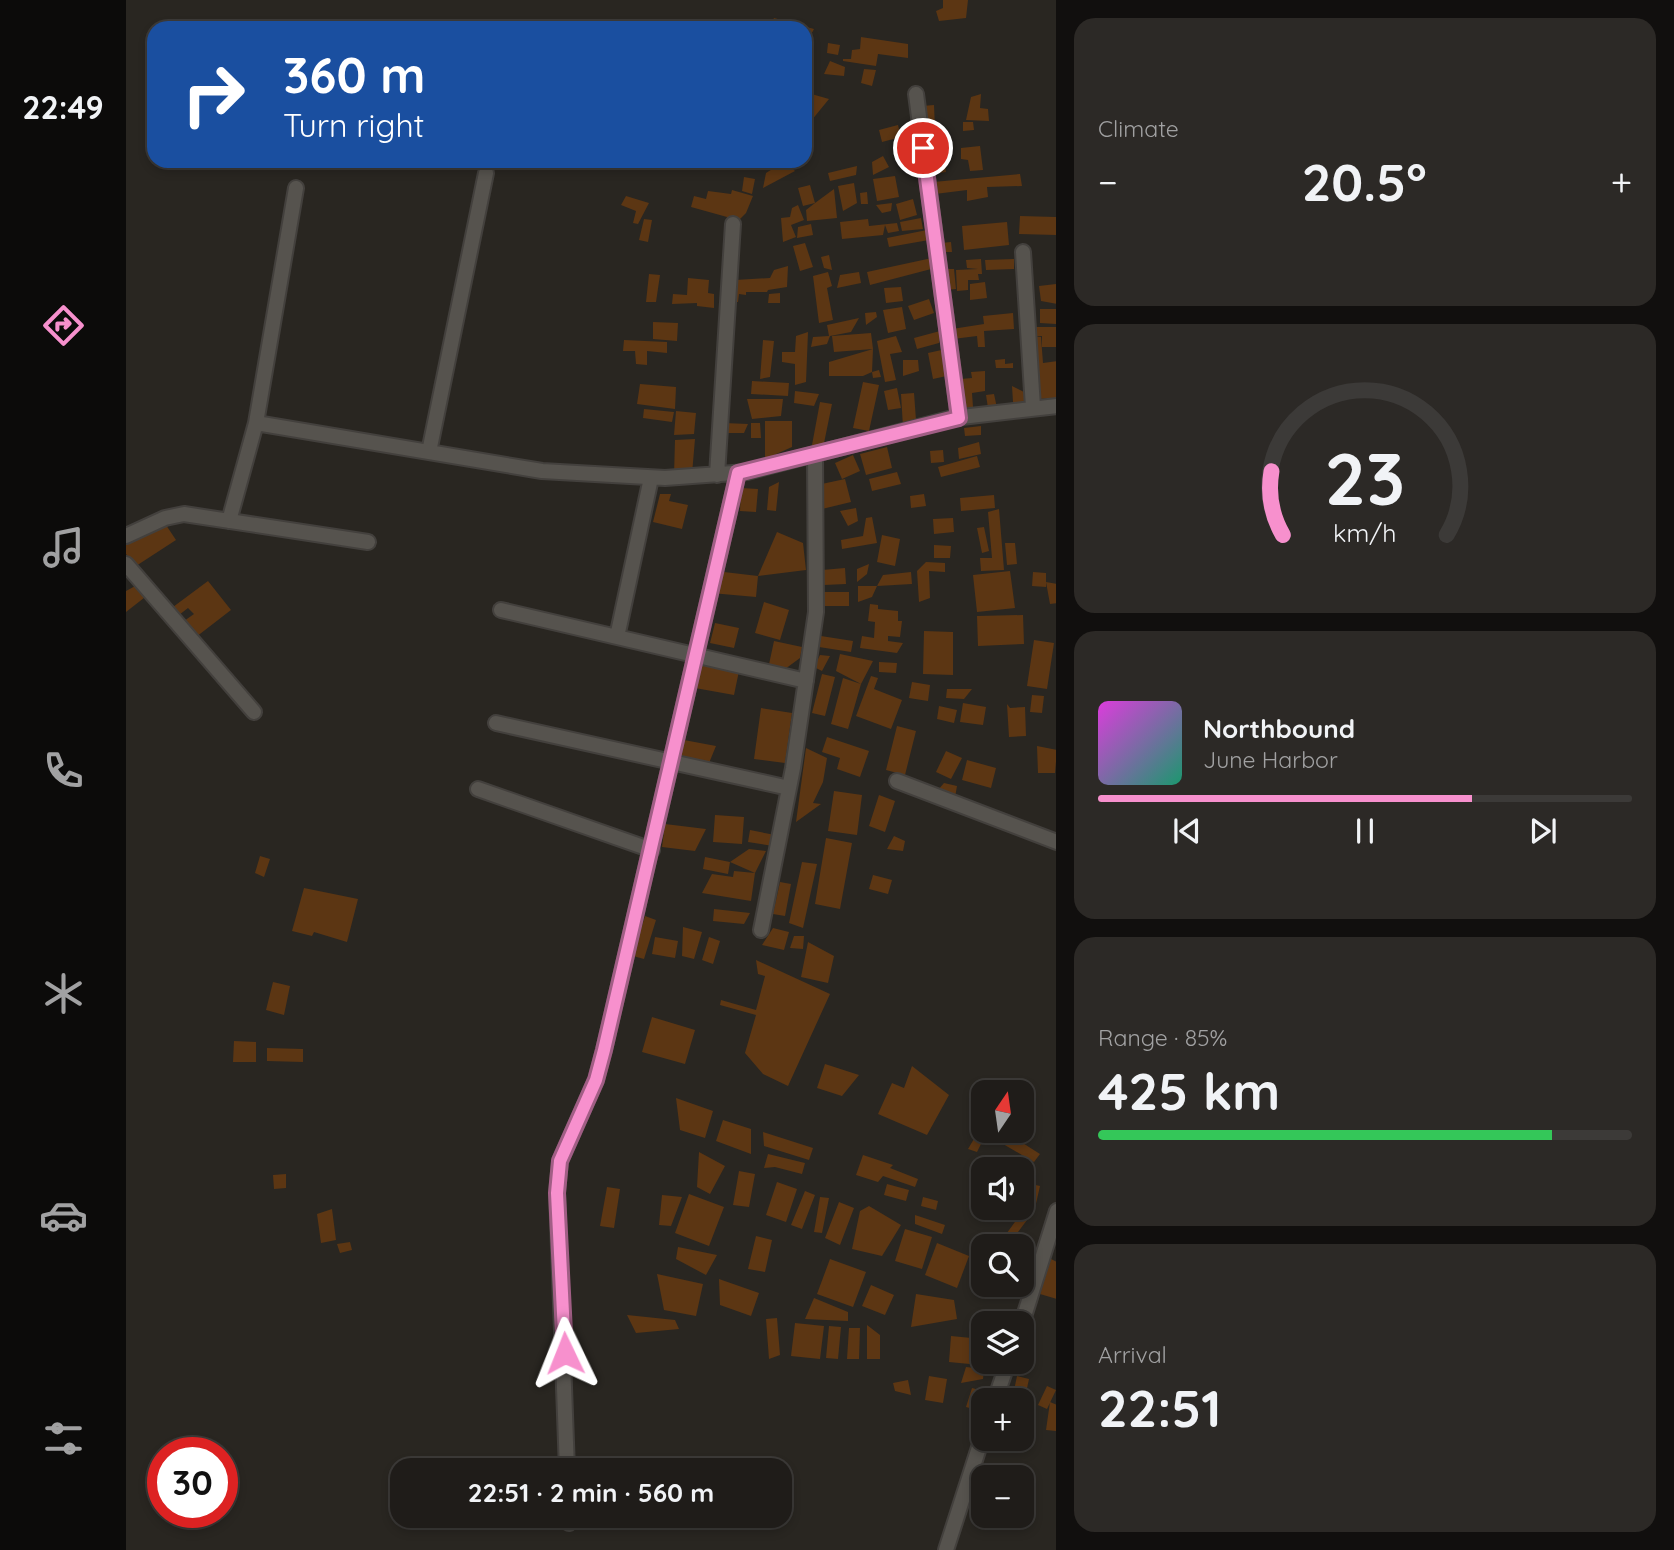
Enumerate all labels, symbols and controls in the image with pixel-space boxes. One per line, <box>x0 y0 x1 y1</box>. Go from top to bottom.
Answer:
text: 360 m <box>283 44 425 105</box>
icon: right <box>168 49 259 140</box>
text: 22:49 <box>22 87 104 127</box>
text: Turn right <box>283 105 424 145</box>
text: Climate <box>1098 114 1179 143</box>
pin <box>893 118 953 178</box>
icon: arrive <box>904 129 942 167</box>
text: 20.5° <box>1302 149 1427 214</box>
text: − <box>1098 158 1118 206</box>
text: + <box>1611 158 1632 206</box>
icon: directions <box>39 301 88 350</box>
text: 23 <box>1325 432 1405 523</box>
text: km/h <box>1333 516 1397 547</box>
icon: music <box>39 523 88 572</box>
text: Northbound <box>1203 712 1355 745</box>
text: June Harbor <box>1203 745 1338 774</box>
icon: phone <box>39 746 88 795</box>
icon: previous <box>1168 812 1206 850</box>
icon: pause <box>1346 812 1384 850</box>
icon: next <box>1524 812 1562 850</box>
icon: climate <box>39 969 88 1018</box>
text: Range · 85% <box>1098 1023 1227 1052</box>
text: 425 km <box>1098 1058 1280 1123</box>
north arrow <box>971 1080 1034 1143</box>
map controls <box>971 1080 1034 1528</box>
button: sound <box>971 1157 1034 1220</box>
icon: car <box>39 1191 88 1240</box>
button: search <box>971 1234 1034 1297</box>
button: layers <box>971 1311 1034 1374</box>
position arrow <box>528 1316 602 1390</box>
text: Arrival <box>1098 1340 1167 1369</box>
text: 22:51 <box>1098 1375 1222 1440</box>
button: + <box>971 1388 1034 1451</box>
icon: filters <box>39 1414 88 1463</box>
speed limit sign: 30 <box>147 1437 238 1528</box>
button: − <box>971 1465 1034 1528</box>
text: 22:51 · 2 min · 560 m <box>468 1476 714 1509</box>

